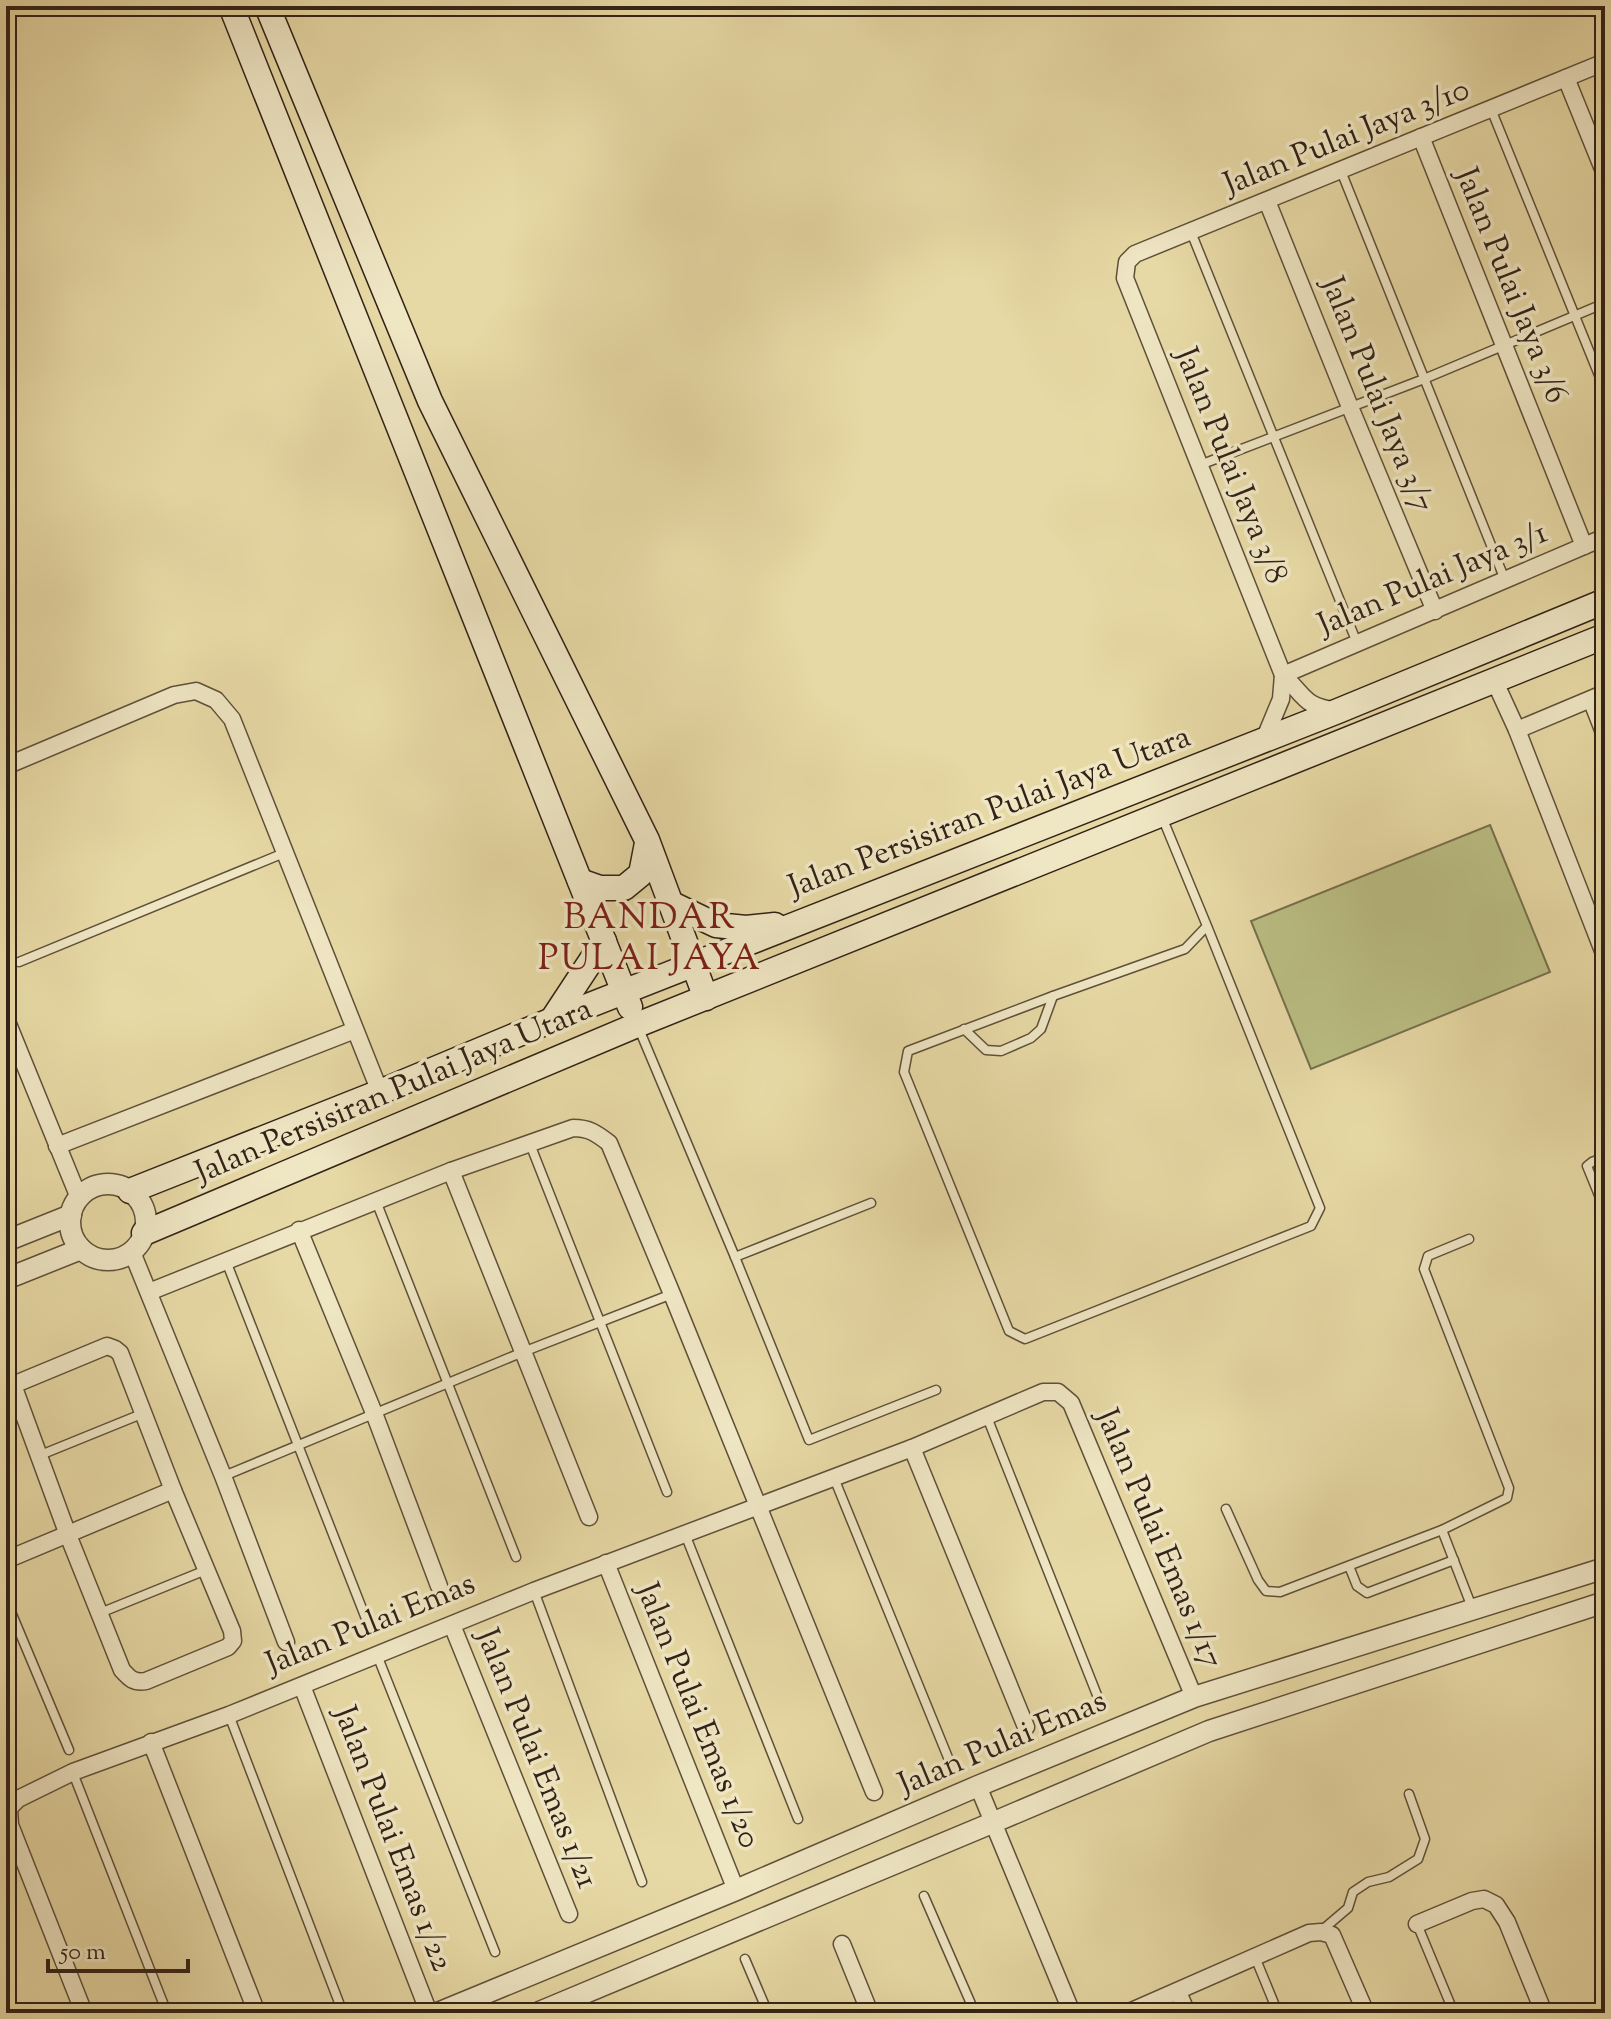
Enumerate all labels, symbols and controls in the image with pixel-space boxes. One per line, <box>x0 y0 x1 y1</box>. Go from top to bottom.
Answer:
street label: Jalan Pulai Jaya 3/10 <box>1215 68 1477 209</box>
street label: Jalan Pulai Jaya 3/6 <box>1441 160 1578 411</box>
street label: Jalan Pulai Jaya 3/7 <box>1307 269 1444 520</box>
street label: Jalan Pulai Jaya 3/8 <box>1161 339 1298 591</box>
street label: Jalan Pulai Jaya 3/1 <box>1309 511 1555 650</box>
street label: Jalan Persisiran Pulai Jaya Utara <box>780 715 1198 912</box>
district label: BANDAR PULAI JAYA <box>538 893 762 986</box>
street label: Jalan Persisiran Pulai Jaya Utara <box>186 987 600 1197</box>
street label: Jalan Pulai Emas 1/17 <box>1082 1400 1233 1676</box>
street label: Jalan Pulai Emas <box>258 1562 483 1689</box>
street label: Jalan Pulai Emas 1/20 <box>622 1575 771 1856</box>
street label: Jalan Pulai Emas 1/21 <box>462 1620 609 1896</box>
street label: Jalan Pulai Emas <box>890 1679 1114 1809</box>
street label: Jalan Pulai Emas 1/22 <box>320 1698 464 1978</box>
scale bar <box>48 1923 188 1973</box>
text: 50 m <box>58 1936 106 1970</box>

